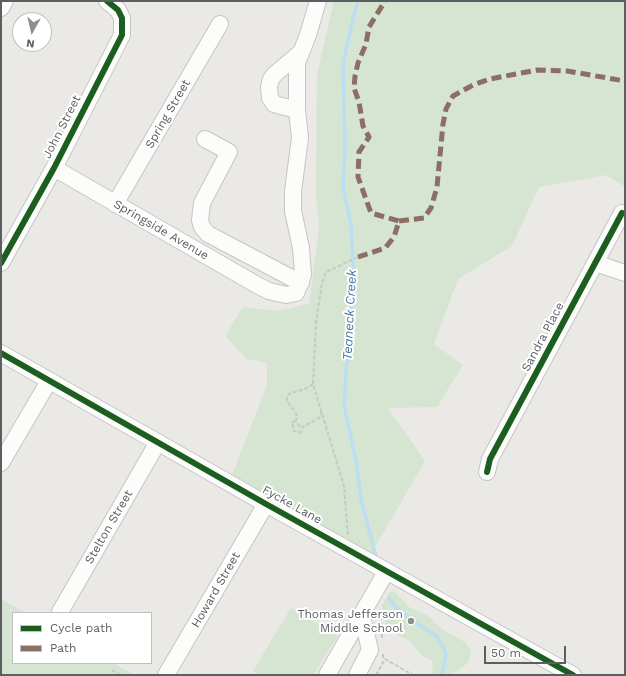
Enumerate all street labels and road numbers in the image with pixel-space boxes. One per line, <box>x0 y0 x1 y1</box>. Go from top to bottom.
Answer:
street label: Spring Street <box>142 77 194 151</box>
street label: John Street <box>40 93 84 161</box>
street label: Springside Avenue <box>111 197 211 263</box>
street label: Sandra Place <box>519 300 567 374</box>
street label: Fycke Lane <box>260 483 324 527</box>
street label: Stelton Street <box>82 487 136 567</box>
street label: Howard Street <box>189 550 243 630</box>

